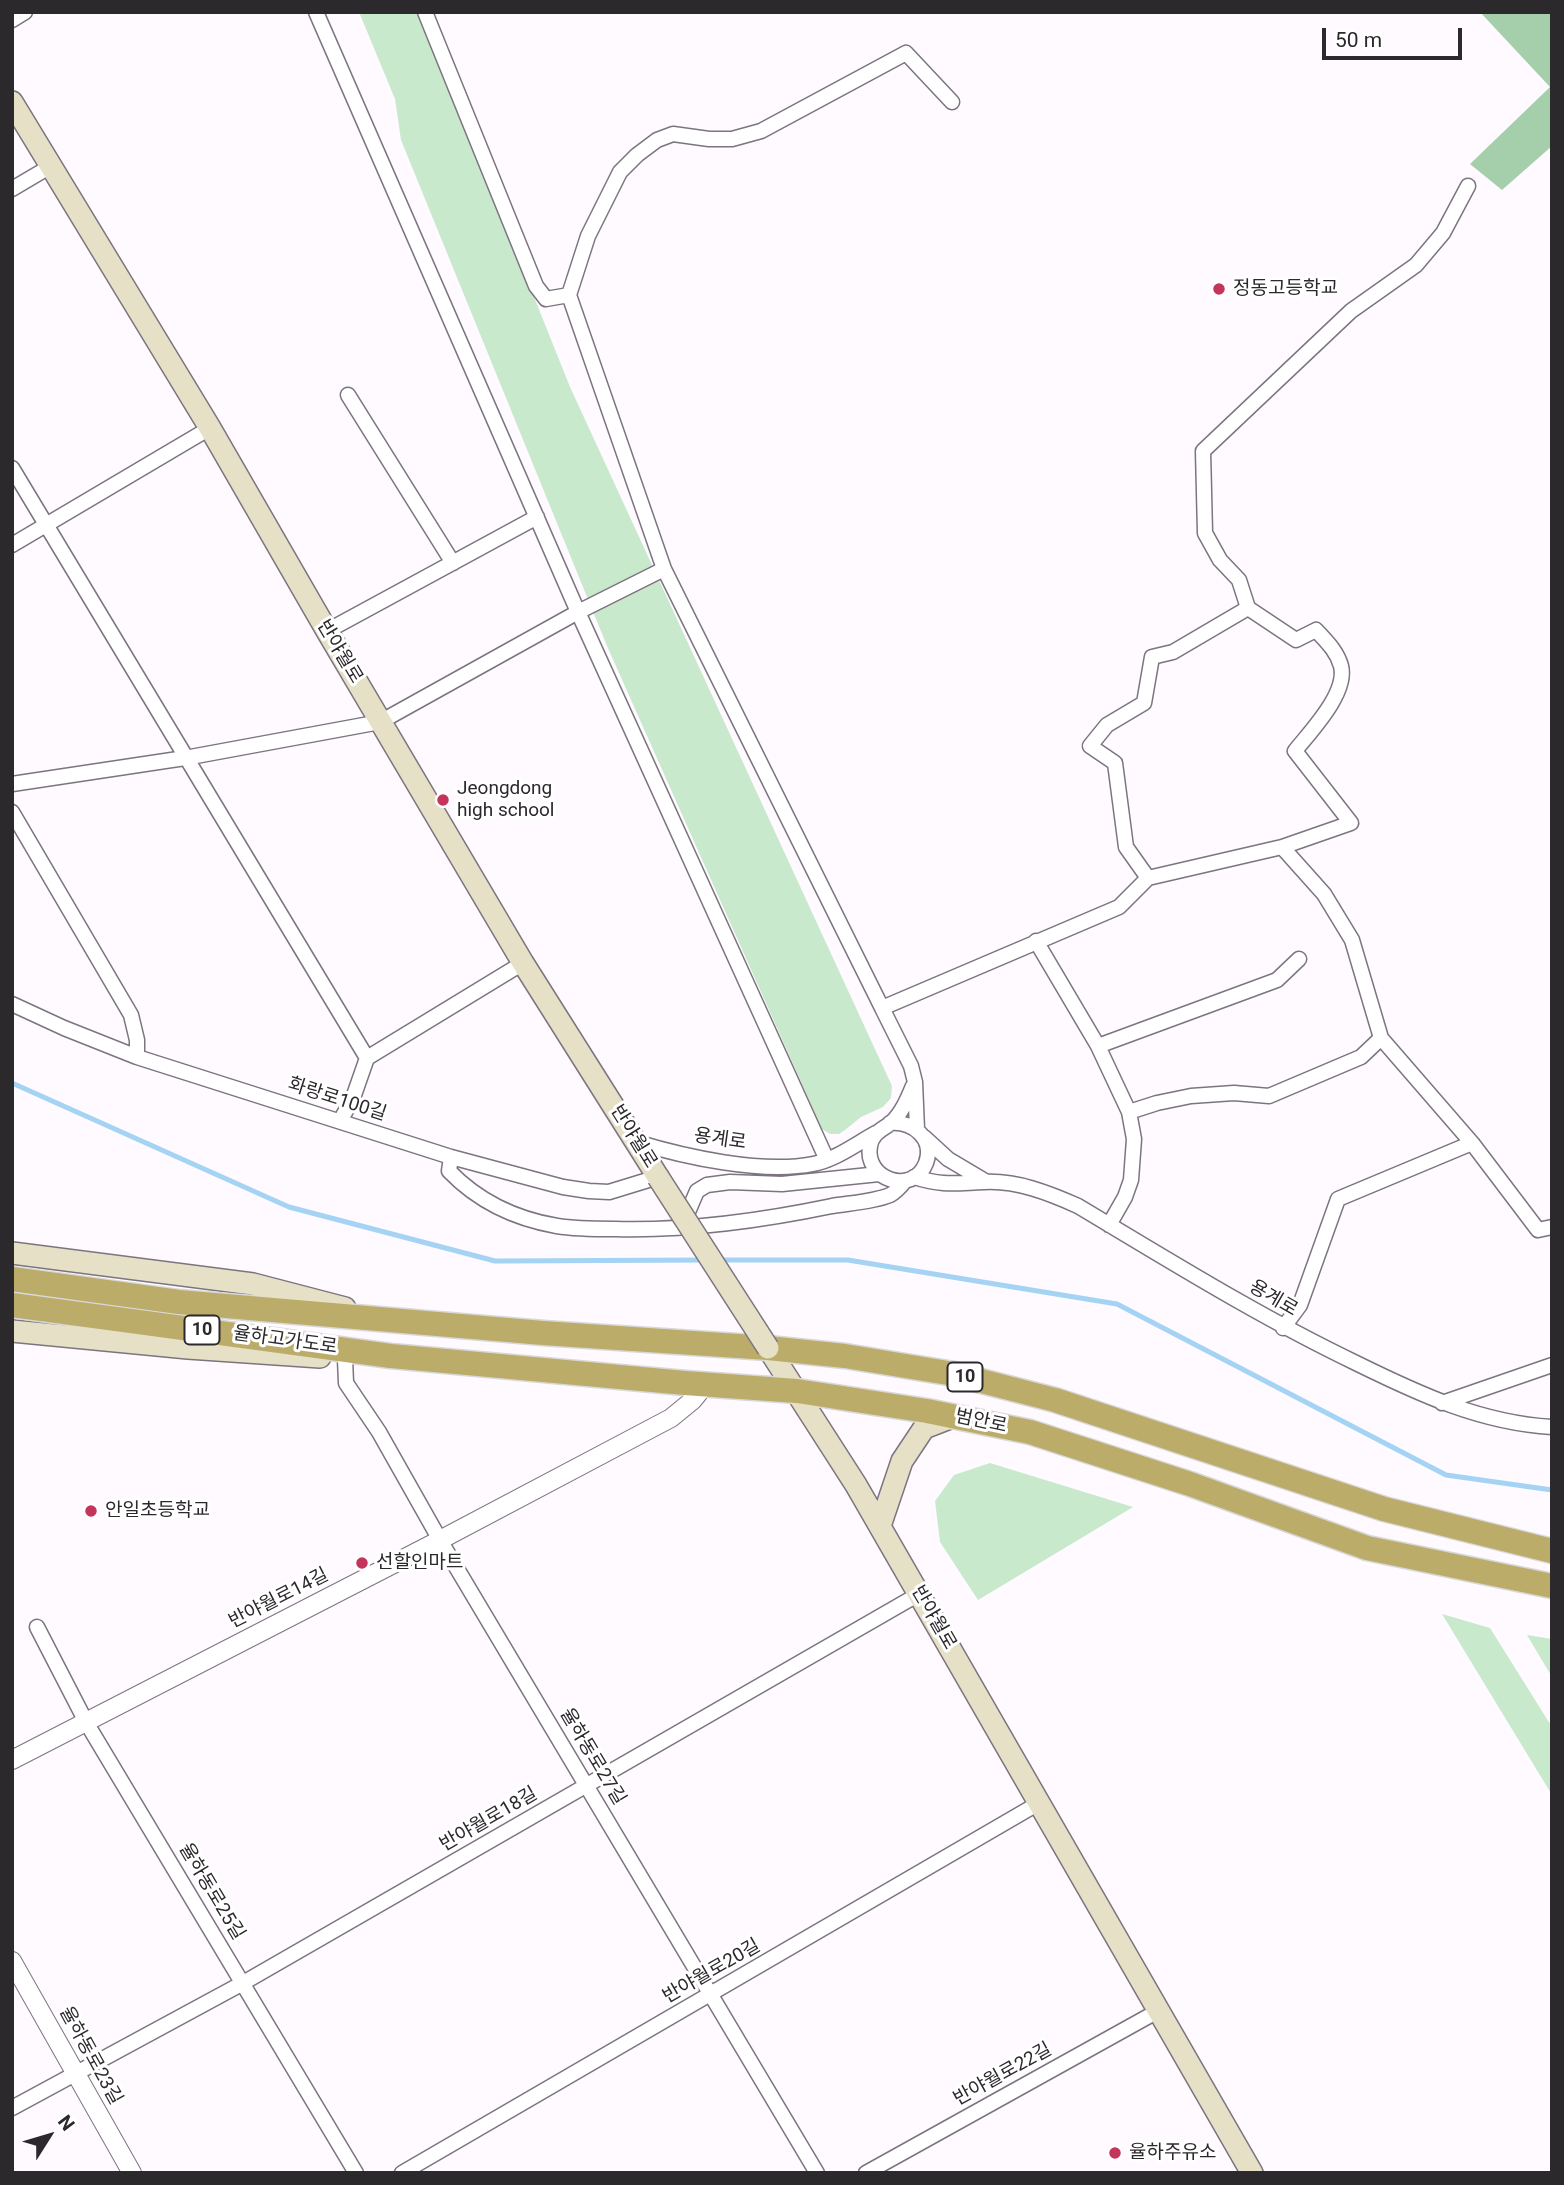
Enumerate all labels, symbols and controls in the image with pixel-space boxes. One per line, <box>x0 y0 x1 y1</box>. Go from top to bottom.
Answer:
scale bar <box>1326 14 1466 58</box>
text: 50 m <box>1335 28 1382 52</box>
place label: 정동고등학교 <box>1233 278 1338 300</box>
marker: 정동고등학교 <box>1211 281 1227 297</box>
street label: 반야월로 <box>311 616 367 688</box>
place label: Jeongdong high school <box>457 778 554 822</box>
marker: Jeongdong high school <box>435 792 451 808</box>
street label: 화랑로100길 <box>285 1073 389 1127</box>
street label: 반야월로 <box>605 1101 661 1173</box>
street label: 용계로 <box>692 1125 748 1155</box>
street label: 용계로 <box>1245 1276 1301 1322</box>
road number: 10 <box>184 1316 220 1344</box>
street label: 율하고가도로 <box>231 1322 339 1360</box>
road number: 10 <box>948 1362 982 1392</box>
street label: 범안로 <box>953 1405 1009 1439</box>
place label: 안일초등학교 <box>105 1500 210 1522</box>
marker: 안일초등학교 <box>83 1503 99 1519</box>
place label: 선할인마트 <box>376 1552 463 1574</box>
marker: 선할인마트 <box>354 1555 370 1571</box>
street label: 반야월로14길 <box>225 1564 333 1634</box>
street label: 반야월로 <box>906 1582 960 1654</box>
street label: 율하동로27길 <box>554 1705 630 1809</box>
street label: 반야월로18길 <box>436 1783 542 1857</box>
street label: 율하동로25길 <box>173 1840 249 1944</box>
street label: 반야월로20길 <box>659 1935 765 2009</box>
street label: 율하동로23길 <box>54 2003 126 2109</box>
street label: 반야월로22길 <box>950 2039 1056 2111</box>
north arrow <box>14 2101 84 2171</box>
text: N <box>53 2111 79 2135</box>
place label: 율하주유소 <box>1129 2142 1216 2164</box>
marker: 율하주유소 <box>1107 2145 1123 2161</box>

